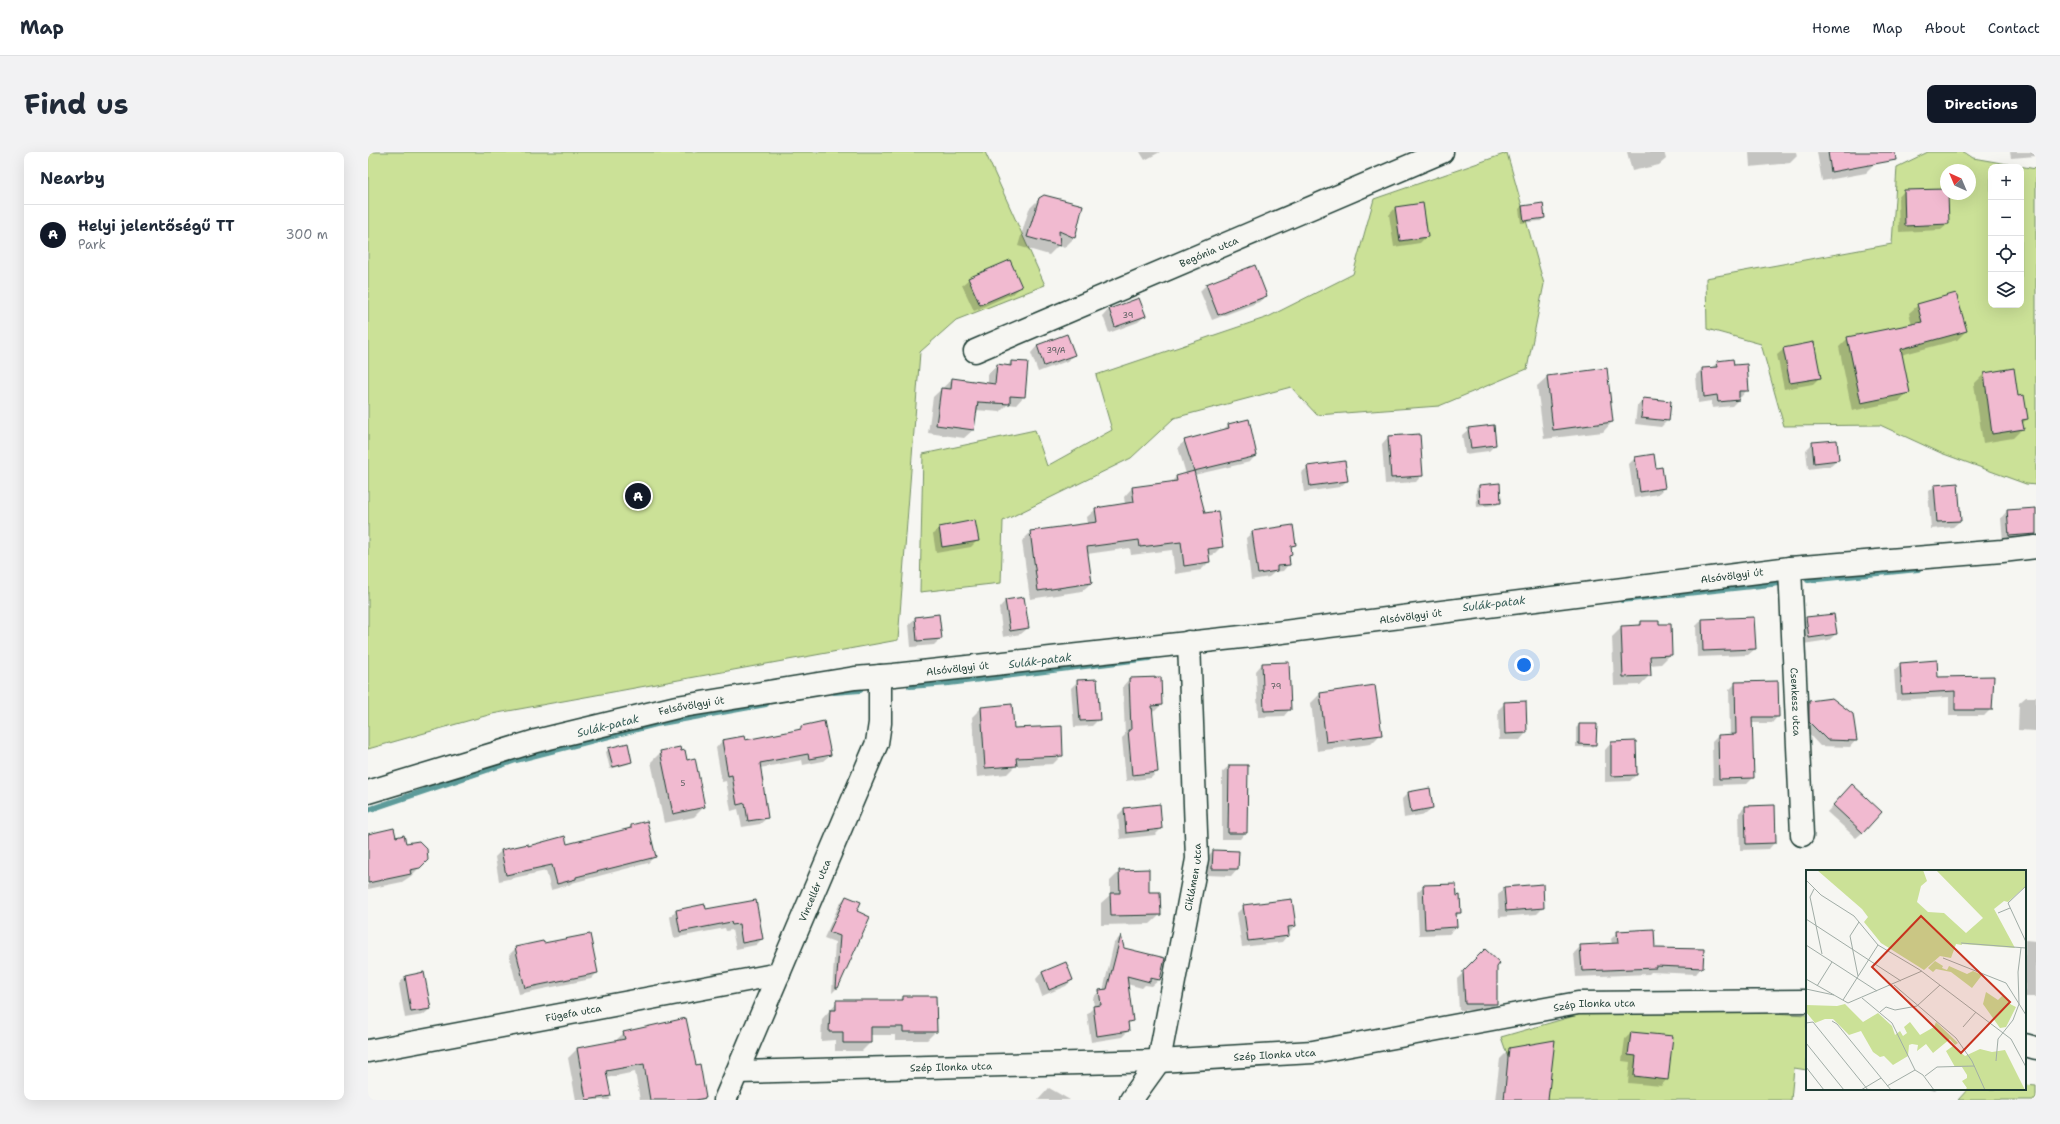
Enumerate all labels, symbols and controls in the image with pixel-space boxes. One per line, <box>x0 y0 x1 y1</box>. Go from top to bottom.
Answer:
text: Map <box>20 15 64 40</box>
text: Home <box>1812 19 1851 37</box>
text: Map <box>1873 19 1903 37</box>
text: About <box>1925 19 1966 37</box>
text: Contact <box>1988 19 2040 37</box>
text: Find us <box>24 85 129 123</box>
button: Directions <box>1927 85 2036 123</box>
north arrow <box>1940 164 1976 200</box>
map controls <box>1988 164 2024 308</box>
button: + <box>1988 164 2024 200</box>
text: Nearby <box>40 167 105 189</box>
button: − <box>1988 200 2024 236</box>
text: Helyi jelentőségű TT <box>78 216 235 236</box>
text: A <box>48 226 58 243</box>
text: 300 m <box>285 226 328 243</box>
street label: Begónia utca <box>1177 233 1241 270</box>
text: Park <box>78 236 106 253</box>
button: locate <box>1988 236 2024 272</box>
button: layers <box>1988 272 2024 308</box>
house number: 39 <box>1123 310 1133 321</box>
house number: 39/A <box>1046 345 1066 356</box>
pin: A <box>625 481 651 511</box>
street label: Alsóvölgyi út <box>1700 565 1764 586</box>
water label: Sulák-patak <box>1462 593 1527 615</box>
street label: Alsóvölgyi út <box>1378 605 1443 626</box>
water label: Sulák-patak <box>1008 650 1073 672</box>
your location <box>1514 655 1534 675</box>
street label: Alsóvölgyi út <box>925 658 990 678</box>
street label: Csenkesz utca <box>1788 667 1804 737</box>
house number: 79 <box>1271 681 1281 692</box>
street label: Felsővölgyi út <box>657 693 725 718</box>
water label: Sulák-patak <box>575 711 641 741</box>
house number: 5 <box>681 778 686 789</box>
street label: Ciklámen utca <box>1181 842 1204 912</box>
street label: Vincellér utca <box>795 856 834 923</box>
inset map <box>1806 870 2026 1090</box>
street label: Szép Ilonka utca <box>1552 996 1636 1014</box>
street label: Fügefa utca <box>544 1001 603 1024</box>
street label: Szép Ilonka utca <box>1233 1045 1317 1063</box>
street label: Szép Ilonka utca <box>910 1059 993 1074</box>

